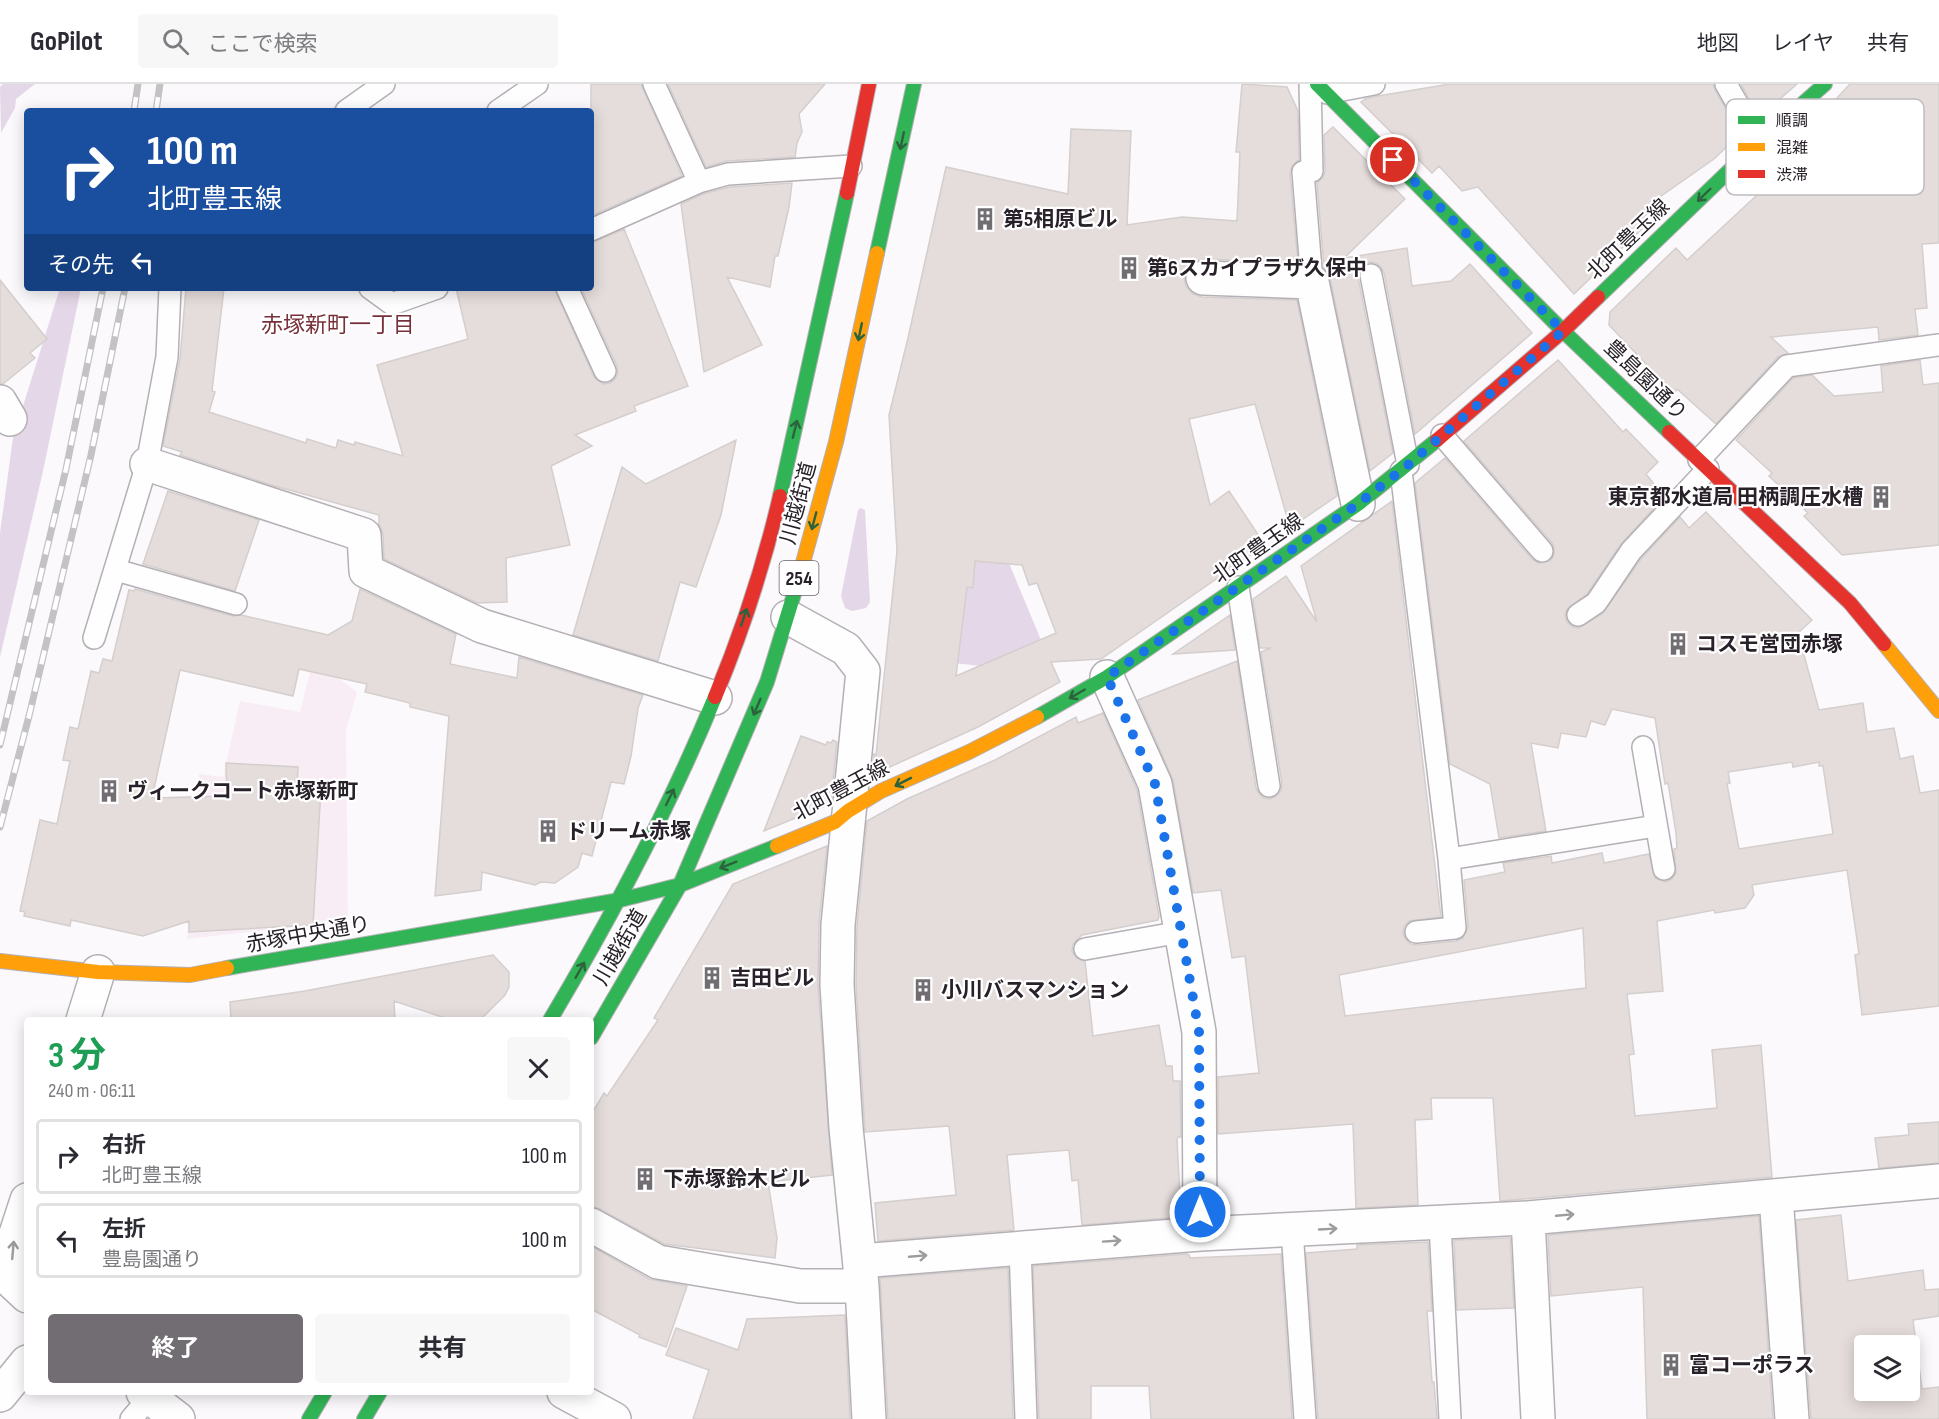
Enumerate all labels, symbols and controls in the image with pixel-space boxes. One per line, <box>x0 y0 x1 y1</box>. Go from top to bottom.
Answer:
search box <box>138 14 558 68</box>
text: GoPilot <box>30 25 102 58</box>
icon: search <box>159 25 192 58</box>
text: ここで検索 <box>207 31 317 58</box>
text: 地図 <box>1697 31 1739 56</box>
text: レイヤ <box>1772 31 1834 56</box>
text: 共有 <box>1867 31 1909 56</box>
legend <box>1726 99 1924 195</box>
text: 順調 <box>1776 112 1808 131</box>
text: 100 m <box>147 126 238 177</box>
one-way arrow <box>896 131 907 150</box>
icon: right <box>48 132 126 210</box>
pin <box>1367 134 1418 185</box>
text: 混雑 <box>1776 139 1808 158</box>
icon: arrive <box>1376 143 1409 176</box>
text: 渋滞 <box>1776 166 1808 185</box>
text: 北町豊玉線 <box>147 184 282 216</box>
one-way arrow <box>1697 187 1712 202</box>
street label: 北町豊玉線 <box>1582 194 1675 285</box>
building icon: 第5相原ビル <box>972 206 998 232</box>
place label: 第5相原ビル <box>1003 207 1117 232</box>
icon: left <box>126 246 159 279</box>
text: その先 <box>48 252 114 279</box>
building icon: 第6スカイプラザ久保中 <box>1116 255 1142 281</box>
place label: 第6スカイプラザ久保中 <box>1147 256 1367 281</box>
district label: 赤塚新町一丁目 <box>261 312 415 339</box>
one-way arrow <box>854 322 866 341</box>
street label: 豊島園通り <box>1599 335 1692 426</box>
one-way arrow <box>790 420 802 439</box>
street label: 川越街道 <box>776 459 821 547</box>
building icon: 東京都水道局 田柄調圧水槽 <box>1868 484 1894 510</box>
place label: 東京都水道局 田柄調圧水槽 <box>1608 485 1863 510</box>
street label: 北町豊玉線 <box>1208 508 1308 589</box>
one-way arrow <box>808 511 820 530</box>
road number: 254 <box>780 561 818 595</box>
one-way arrow <box>739 608 750 626</box>
building icon: コスモ営団赤塚 <box>1665 631 1691 657</box>
place label: コスモ営団赤塚 <box>1696 632 1843 657</box>
one-way arrow <box>1069 689 1086 701</box>
one-way arrow <box>751 698 762 716</box>
street label: 北町豊玉線 <box>789 755 893 826</box>
one-way arrow <box>894 776 912 788</box>
building icon: ヴィークコート赤塚新町 <box>96 778 122 804</box>
place label: ヴィークコート赤塚新町 <box>127 779 358 804</box>
one-way arrow <box>665 788 677 806</box>
building icon: ドリーム赤塚 <box>535 818 561 844</box>
place label: ドリーム赤塚 <box>566 819 691 844</box>
one-way arrow <box>720 860 738 871</box>
street label: 川越街道 <box>589 905 652 990</box>
street label: 赤塚中央通り <box>244 911 372 958</box>
one-way arrow <box>574 962 586 979</box>
building icon: 吉田ビル <box>699 965 725 991</box>
place label: 吉田ビル <box>730 966 814 991</box>
building icon: 小川バスマンション <box>910 977 936 1003</box>
place label: 小川バスマンション <box>941 978 1129 1003</box>
text: 3 分 <box>48 1035 106 1078</box>
button: close <box>507 1037 570 1100</box>
text: 240 m · 06:11 <box>48 1079 135 1103</box>
text: 右折 <box>102 1132 146 1159</box>
icon: right <box>51 1140 84 1173</box>
text: 100 m <box>522 1143 567 1170</box>
text: 北町豊玉線 <box>102 1164 202 1188</box>
building icon: 下赤塚鈴木ビル <box>632 1166 658 1192</box>
place label: 下赤塚鈴木ビル <box>663 1167 810 1192</box>
position arrow <box>1168 1180 1232 1244</box>
one-way arrow <box>1554 1209 1574 1220</box>
text: 左折 <box>102 1216 146 1243</box>
one-way arrow <box>1317 1223 1337 1234</box>
icon: left <box>51 1224 84 1257</box>
text: 100 m <box>522 1227 567 1254</box>
one-way arrow <box>1102 1235 1122 1246</box>
one-way arrow <box>8 1241 19 1261</box>
text: 豊島園通り <box>102 1248 202 1272</box>
one-way arrow <box>907 1250 927 1261</box>
button: 終了 <box>48 1314 303 1383</box>
button: 共有 <box>315 1314 570 1383</box>
map controls <box>1854 1335 1920 1401</box>
button: layers <box>1854 1335 1920 1401</box>
building icon: 富コーポラス <box>1658 1352 1684 1378</box>
place label: 富コーポラス <box>1689 1353 1815 1378</box>

